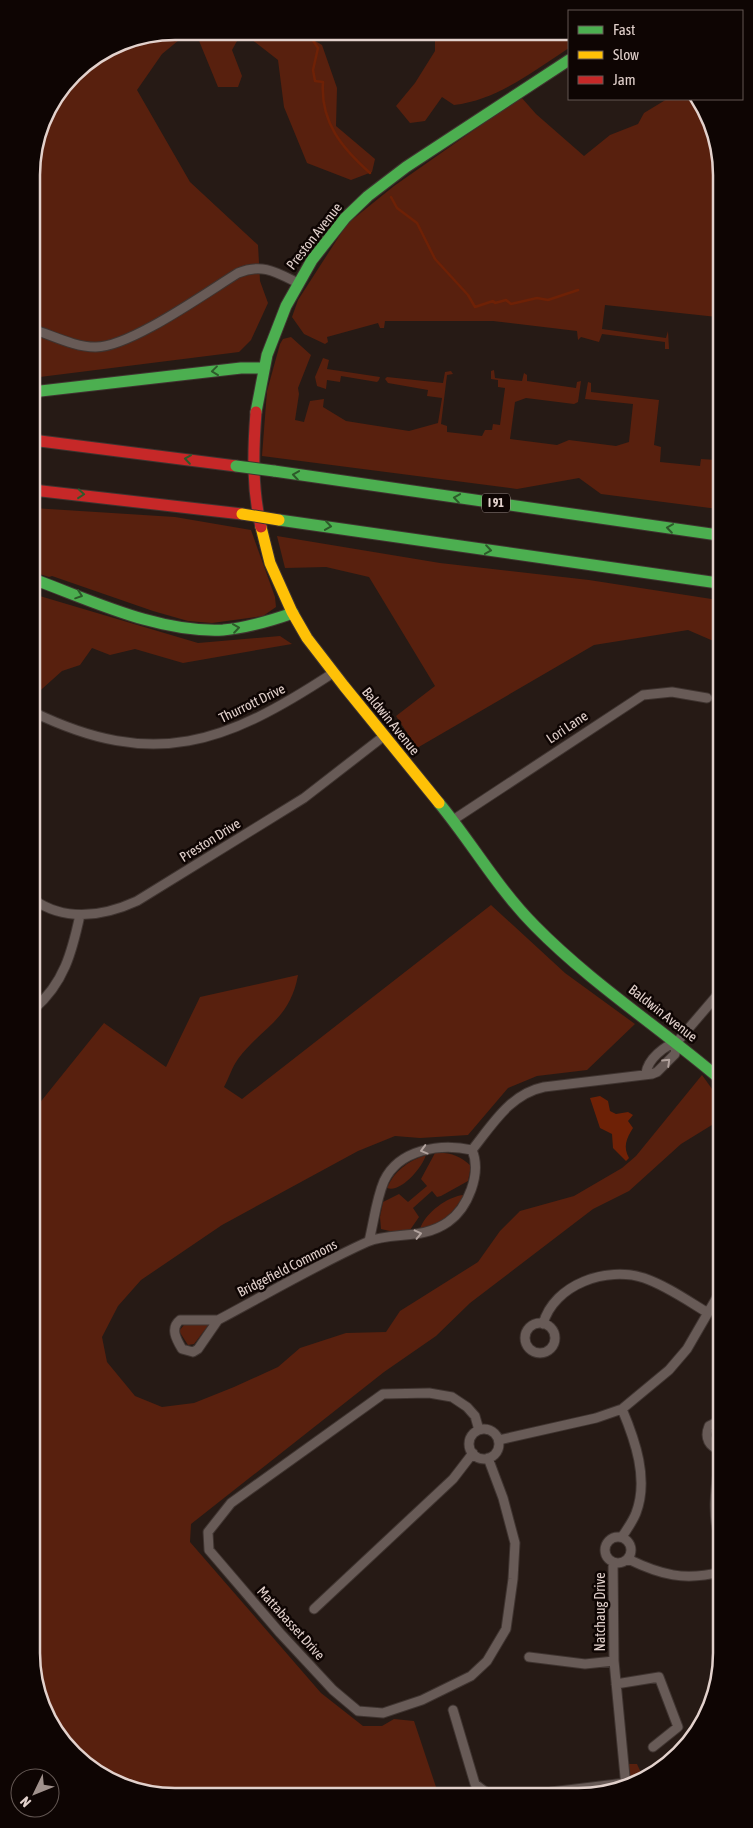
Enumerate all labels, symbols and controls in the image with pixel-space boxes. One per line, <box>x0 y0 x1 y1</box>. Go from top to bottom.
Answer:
legend <box>568 10 743 100</box>
text: Fast <box>613 21 635 38</box>
text: Slow <box>613 46 639 63</box>
text: Jam <box>613 71 636 88</box>
street label: Preston Avenue <box>283 199 345 273</box>
one-way arrow <box>211 365 219 376</box>
one-way arrow <box>184 454 192 465</box>
one-way arrow <box>292 470 301 480</box>
one-way arrow <box>77 488 85 499</box>
one-way arrow <box>453 493 461 503</box>
road number: I 91 <box>482 493 510 512</box>
one-way arrow <box>323 521 332 531</box>
one-way arrow <box>666 524 674 534</box>
one-way arrow <box>484 544 493 554</box>
one-way arrow <box>74 589 83 599</box>
one-way arrow <box>233 623 241 634</box>
street label: Thurrott Drive <box>216 680 288 726</box>
street label: Baldwin Avenue <box>359 684 423 758</box>
street label: Lori Lane <box>543 707 591 747</box>
street label: Preston Drive <box>177 815 243 865</box>
street label: Baldwin Avenue <box>626 981 700 1045</box>
one-way arrow <box>661 1059 670 1068</box>
one-way arrow <box>420 1145 428 1155</box>
one-way arrow <box>413 1229 422 1240</box>
street label: Bridgefield Commons <box>235 1236 340 1300</box>
street label: Natchaug Drive <box>592 1572 608 1652</box>
street label: Mattabasset Drive <box>254 1583 328 1663</box>
north arrow <box>10 1768 60 1818</box>
text: N <box>17 1793 34 1810</box>

